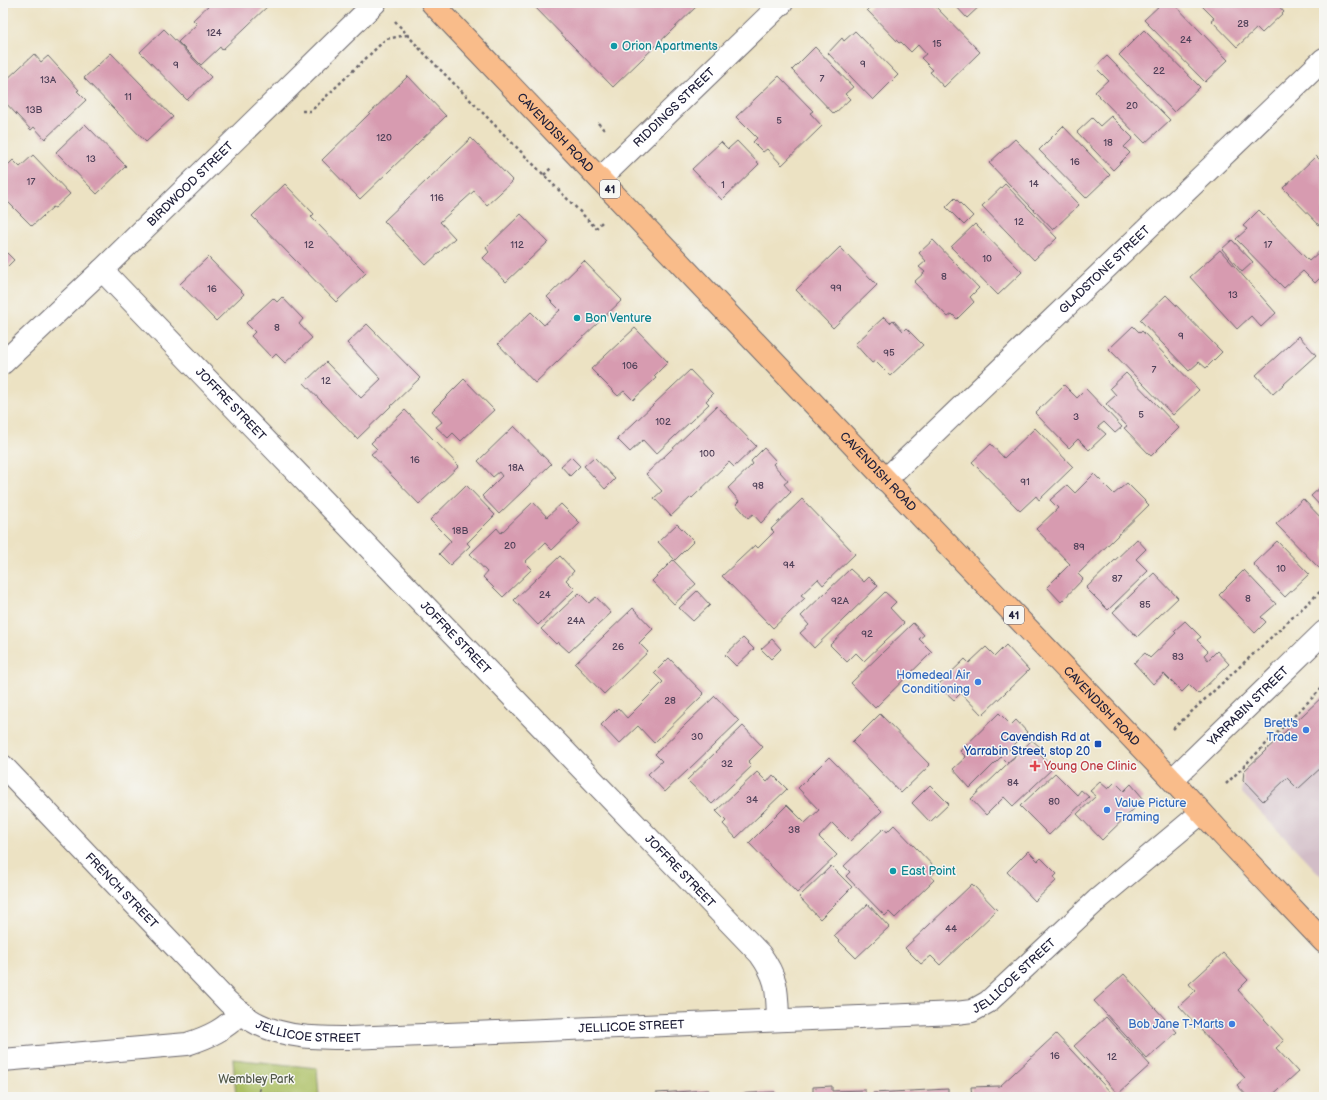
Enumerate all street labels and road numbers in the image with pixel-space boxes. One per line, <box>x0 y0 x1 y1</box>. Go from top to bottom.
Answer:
street label: RIDDINGS STREET <box>630 64 719 150</box>
street label: CAVENDISH ROAD <box>514 90 597 176</box>
street label: BIRDWOOD STREET <box>144 138 237 230</box>
road number: 41 <box>600 180 620 198</box>
street label: GLADSTONE STREET <box>1056 222 1154 317</box>
street label: JOFFRE STREET <box>193 365 270 444</box>
street label: CAVENDISH ROAD <box>837 429 920 515</box>
street label: JOFFRE STREET <box>417 598 495 678</box>
road number: 41 <box>1004 606 1024 624</box>
street label: CAVENDISH ROAD <box>1060 663 1143 749</box>
street label: YARRABIN STREET <box>1203 663 1292 750</box>
street label: JOFFRE STREET <box>642 832 719 911</box>
street label: FRENCH STREET <box>82 850 162 932</box>
street label: JELLICOE STREET <box>970 935 1059 1017</box>
street label: JELLICOE STREET <box>253 1017 362 1046</box>
street label: JELLICOE STREET <box>578 1017 686 1036</box>

